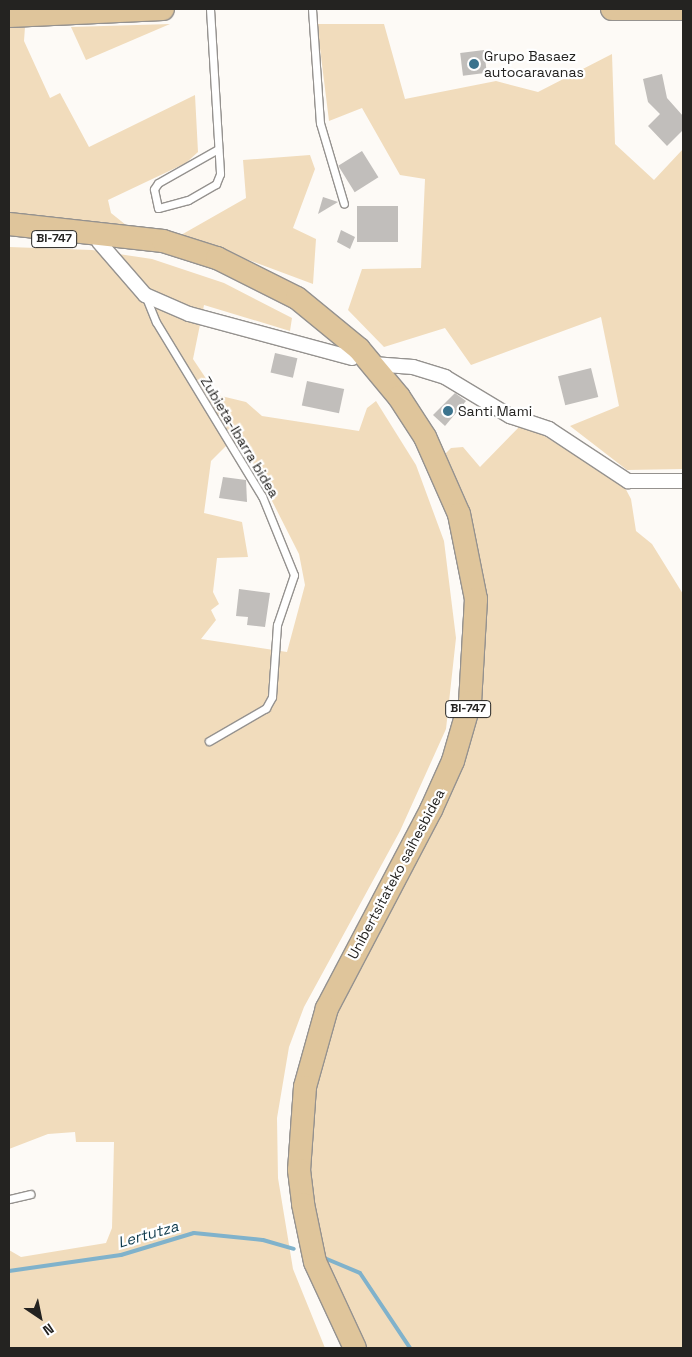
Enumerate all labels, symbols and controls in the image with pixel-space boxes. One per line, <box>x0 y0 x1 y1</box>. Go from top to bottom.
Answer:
place label: Grupo Basaez autocaravanas <box>484 48 584 80</box>
marker: Grupo Basaez autocaravanas <box>468 58 480 70</box>
road number: BI-747 <box>30 230 78 248</box>
street label: Zubieta-Ibarra bidea <box>197 374 283 500</box>
place label: Santi Mami <box>458 403 532 419</box>
marker: Santi Mami <box>442 405 454 417</box>
road number: BI-747 <box>444 700 492 719</box>
street label: Unibertsitateko saihesbidea <box>344 786 448 962</box>
water label: Lertutza <box>116 1217 180 1251</box>
north arrow <box>15 1292 65 1342</box>
text: N <box>39 1319 57 1340</box>

